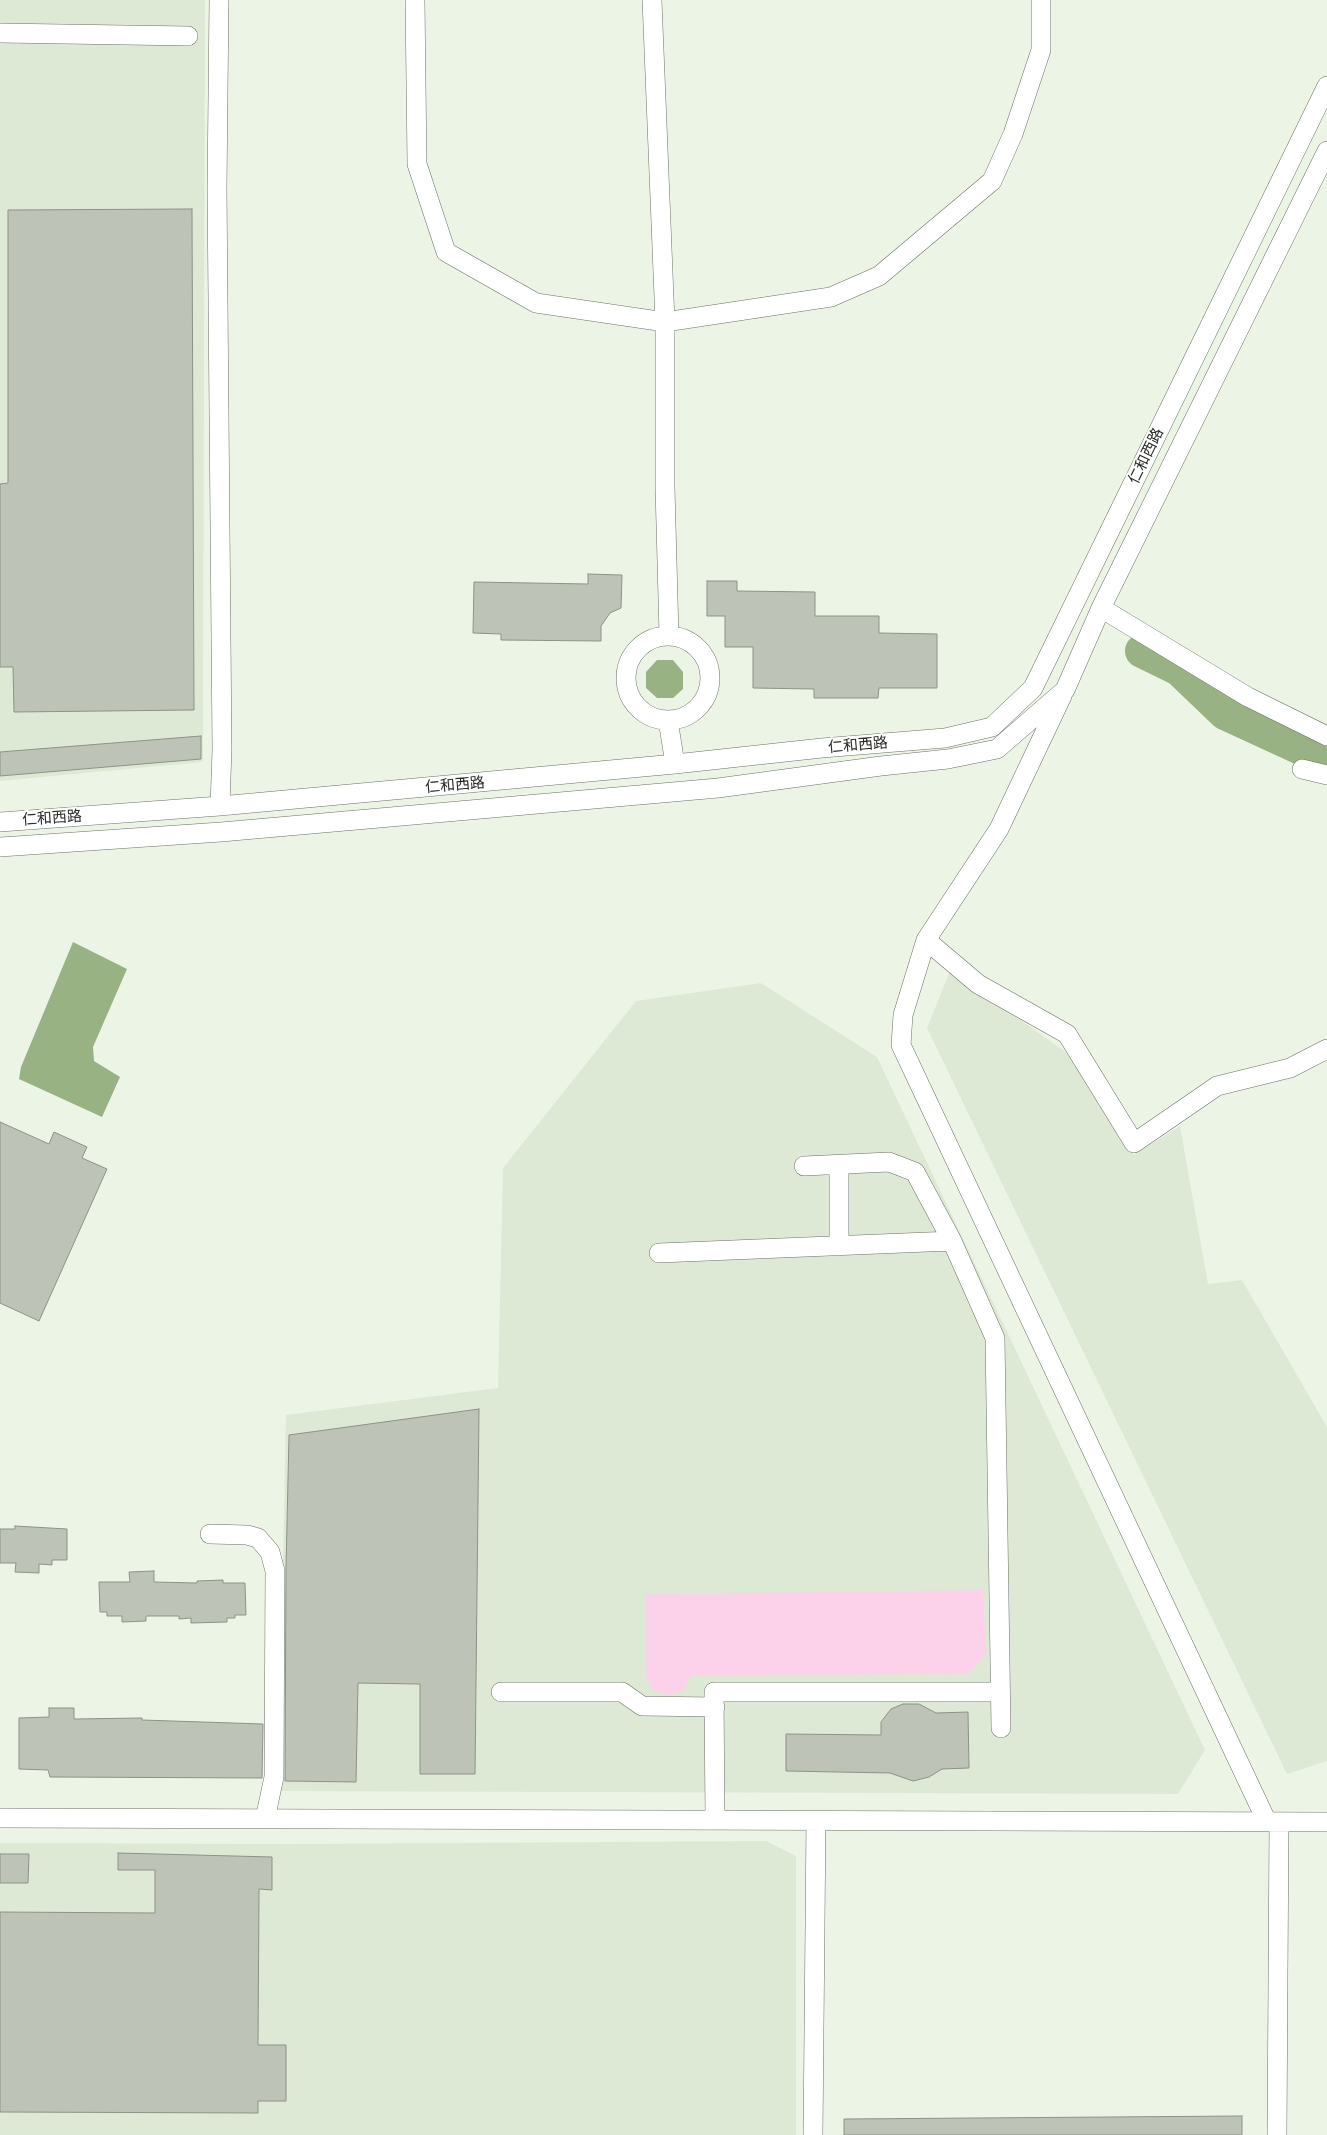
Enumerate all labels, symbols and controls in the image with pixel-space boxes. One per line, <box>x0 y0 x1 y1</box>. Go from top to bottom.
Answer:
street label: 仁和西路 <box>1125 425 1167 487</box>
street label: 仁和西路 <box>827 733 889 757</box>
street label: 仁和西路 <box>424 773 486 797</box>
street label: 仁和西路 <box>21 807 83 829</box>

